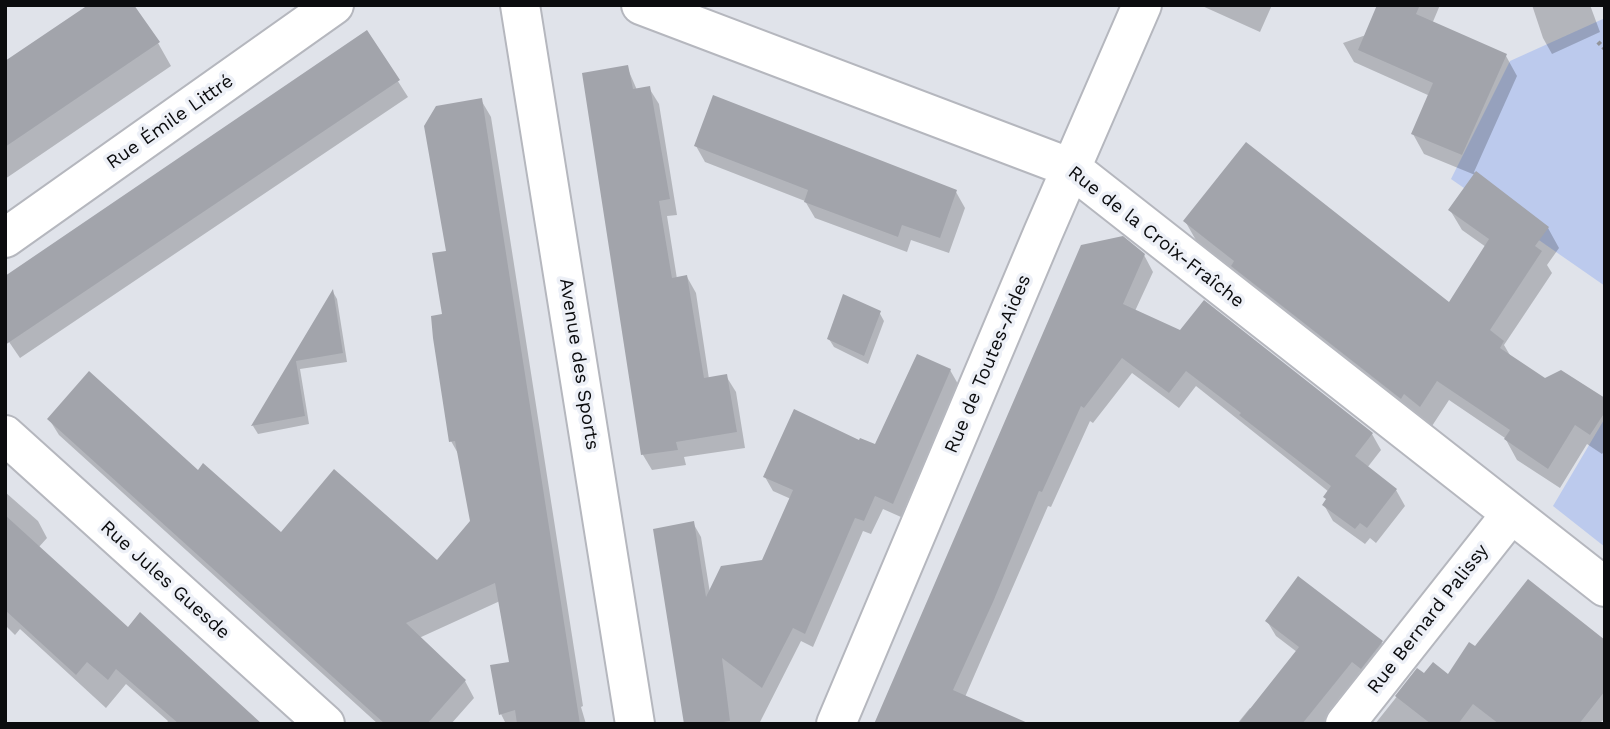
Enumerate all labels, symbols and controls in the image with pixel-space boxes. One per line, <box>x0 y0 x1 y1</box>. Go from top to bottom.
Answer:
street label: Rue Émile Littré <box>102 70 238 174</box>
street label: Rue de la Croix-Fraîche <box>1063 161 1249 313</box>
street label: Rue de Toutes-Aides <box>940 271 1036 457</box>
street label: Avenue des Sports <box>554 276 604 452</box>
street label: Rue Jules Guesde <box>96 516 234 644</box>
street label: Rue Bernard Palissy <box>1363 540 1493 698</box>

